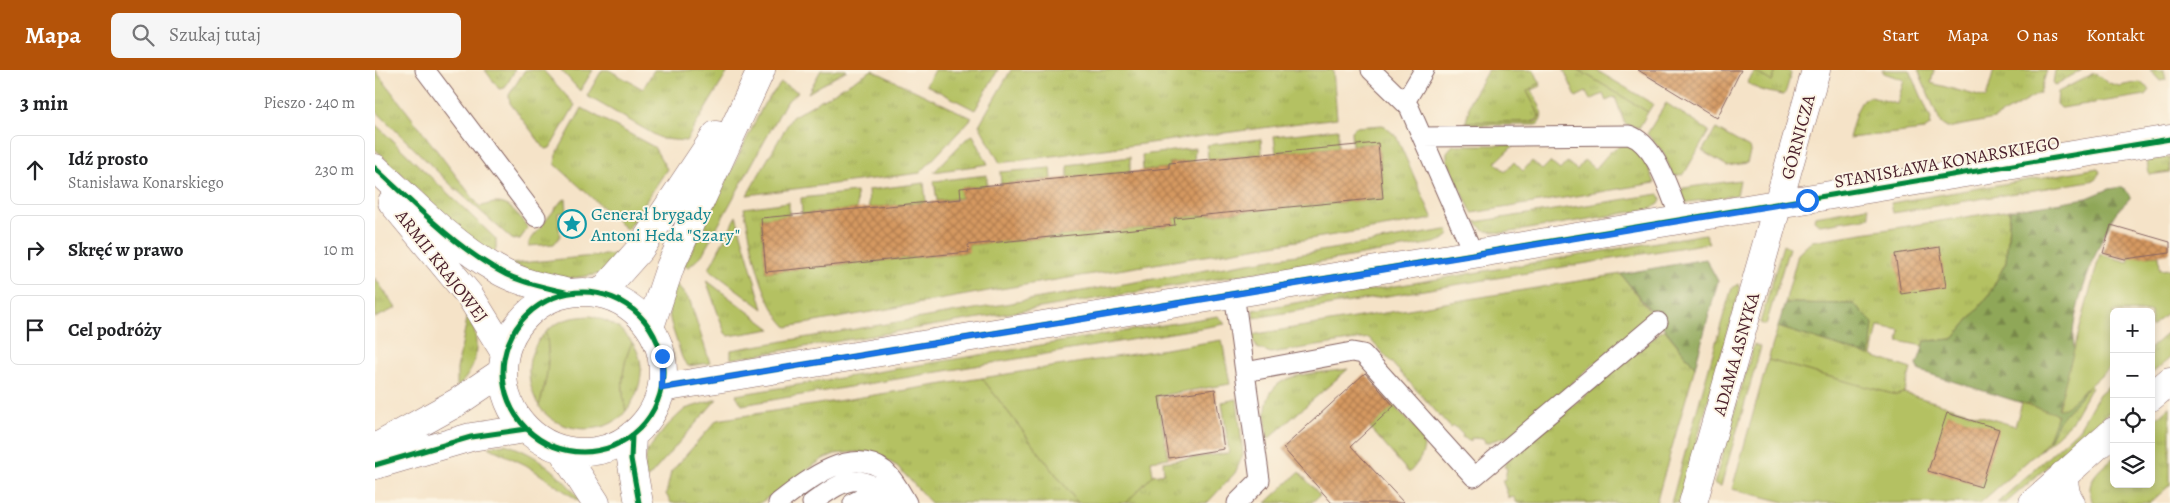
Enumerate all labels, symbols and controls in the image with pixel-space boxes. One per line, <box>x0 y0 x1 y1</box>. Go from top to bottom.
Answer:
search box <box>111 13 461 58</box>
text: Mapa <box>25 19 81 51</box>
icon: search <box>129 21 157 49</box>
text: Szukaj tutaj <box>169 22 261 48</box>
text: Start <box>1883 23 1919 47</box>
text: Mapa <box>1947 23 1989 47</box>
text: O nas <box>2017 23 2058 47</box>
text: Kontakt <box>2086 23 2145 47</box>
text: 3 min <box>20 89 68 117</box>
street label: GÓRNICZA <box>1775 91 1821 182</box>
text: Pieszo · 240 m <box>264 92 355 114</box>
street label: STANISŁAWA KONARSKIEGO <box>1832 130 2062 194</box>
text: Idź prosto <box>68 146 148 172</box>
icon: ahead <box>21 156 49 184</box>
text: 230 m <box>315 159 354 181</box>
text: Stanisława Konarskiego <box>68 172 224 194</box>
route start <box>1796 189 1819 212</box>
place label: Generał brygady Antoni Heda "Szary" <box>590 202 740 247</box>
street label: ARMII KRAJOWEJ <box>390 204 494 327</box>
place icon: Generał brygady Antoni Heda "Szary" <box>557 209 587 239</box>
icon: right <box>21 236 49 264</box>
text: Skręć w prawo <box>68 237 183 263</box>
text: 10 m <box>324 239 354 261</box>
street label: ADAMA ASNYKA <box>1707 289 1765 419</box>
map controls <box>2110 308 2155 488</box>
button: + <box>2110 308 2155 353</box>
icon: arrive <box>21 316 49 344</box>
text: Cel podróży <box>68 317 161 343</box>
route end <box>651 345 674 368</box>
button: − <box>2110 353 2155 398</box>
button: locate <box>2110 398 2155 443</box>
button: layers <box>2110 443 2155 488</box>

